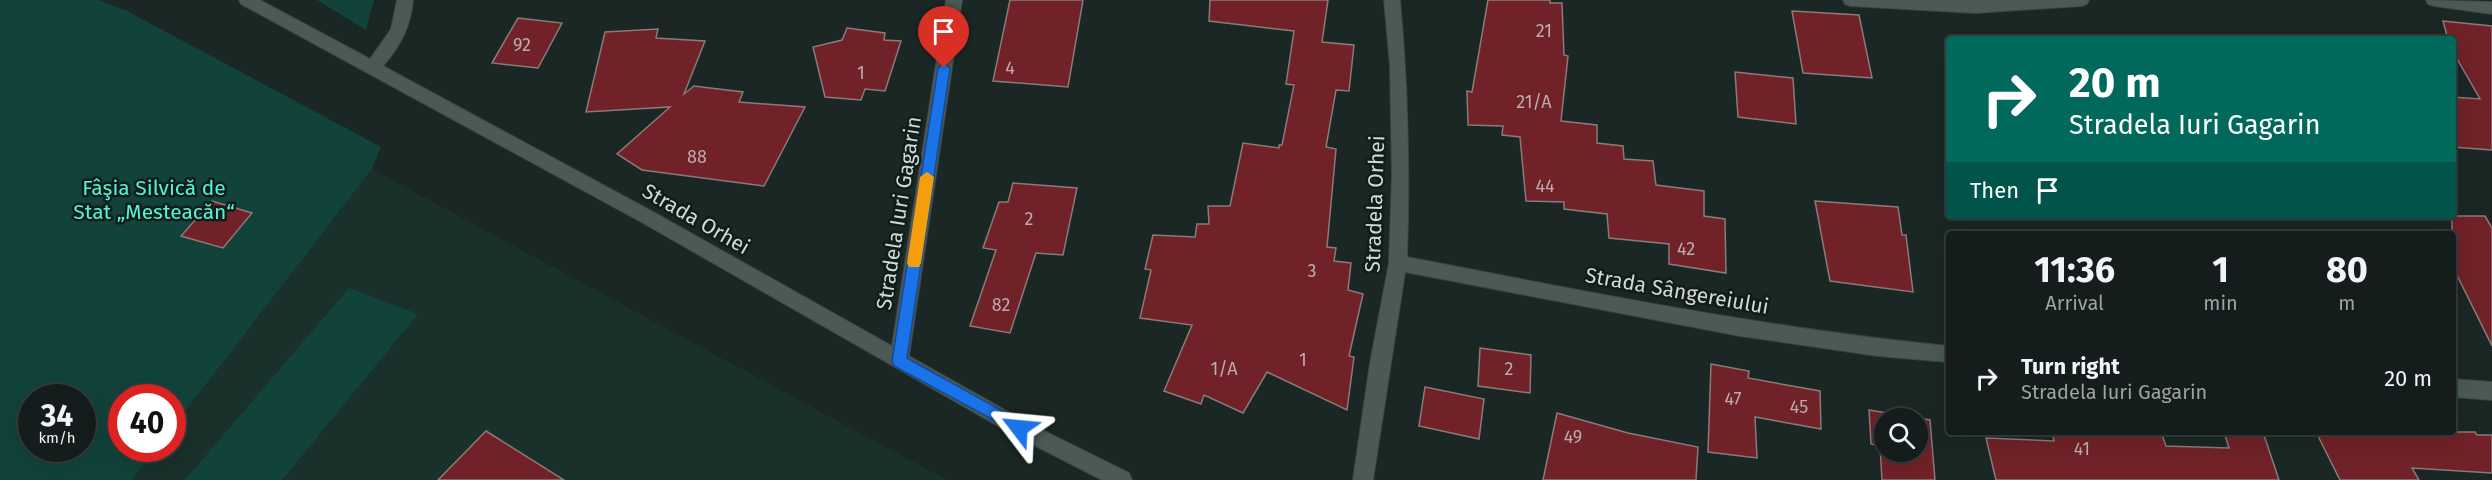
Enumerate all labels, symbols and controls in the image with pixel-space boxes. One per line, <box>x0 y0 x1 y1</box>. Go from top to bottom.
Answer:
pin <box>918 6 969 68</box>
icon: arrive <box>927 15 960 48</box>
house number: 21 <box>1536 20 1552 42</box>
house number: 92 <box>513 34 531 56</box>
house number: 4 <box>1005 57 1015 79</box>
text: 20 m <box>2069 58 2161 108</box>
icon: right <box>1970 60 2048 138</box>
house number: 1 <box>857 62 865 84</box>
house number: 21/A <box>1516 91 1552 113</box>
text: Stradela Iuri Gagarin <box>2069 109 2321 141</box>
street label: Stradela Iuri Gagarin <box>871 114 927 312</box>
street label: Stradela Orhei <box>1360 135 1390 273</box>
house number: 88 <box>687 146 707 168</box>
icon: arrive <box>2031 174 2064 207</box>
park label: Fâşia Silvică de Stat „Mesteacăn“ <box>73 175 235 225</box>
house number: 44 <box>1535 175 1555 197</box>
text: Then <box>1970 177 2019 204</box>
street label: Strada Orhei <box>638 178 754 260</box>
house number: 2 <box>1025 208 1034 230</box>
house number: 42 <box>1677 238 1695 260</box>
text: 11:36 <box>2034 248 2115 292</box>
text: 1 <box>2212 248 2229 292</box>
text: 80 <box>2326 248 2368 292</box>
house number: 3 <box>1308 260 1316 282</box>
street label: Strada Sângereiului <box>1583 262 1771 320</box>
text: Arrival <box>2045 291 2104 315</box>
text: min <box>2203 291 2238 315</box>
text: m <box>2338 291 2355 315</box>
house number: 82 <box>992 294 1010 316</box>
house number: 1 <box>1299 349 1307 371</box>
text: Turn right <box>2021 353 2120 380</box>
house number: 1/A <box>1211 358 1238 380</box>
house number: 2 <box>1505 358 1514 380</box>
icon: right <box>1970 362 2003 395</box>
text: 20 m <box>2384 365 2432 392</box>
text: Stradela Iuri Gagarin <box>2021 380 2207 404</box>
speed limit sign: 40 <box>108 384 186 462</box>
house number: 47 <box>1724 388 1742 410</box>
position arrow <box>987 396 1051 460</box>
house number: 45 <box>1790 396 1808 418</box>
text: 34 <box>41 398 73 434</box>
map controls <box>1874 408 1928 462</box>
button: search <box>1874 408 1928 462</box>
house number: 49 <box>1564 426 1582 448</box>
text: km/h <box>38 429 76 447</box>
house number: 41 <box>2074 438 2090 460</box>

